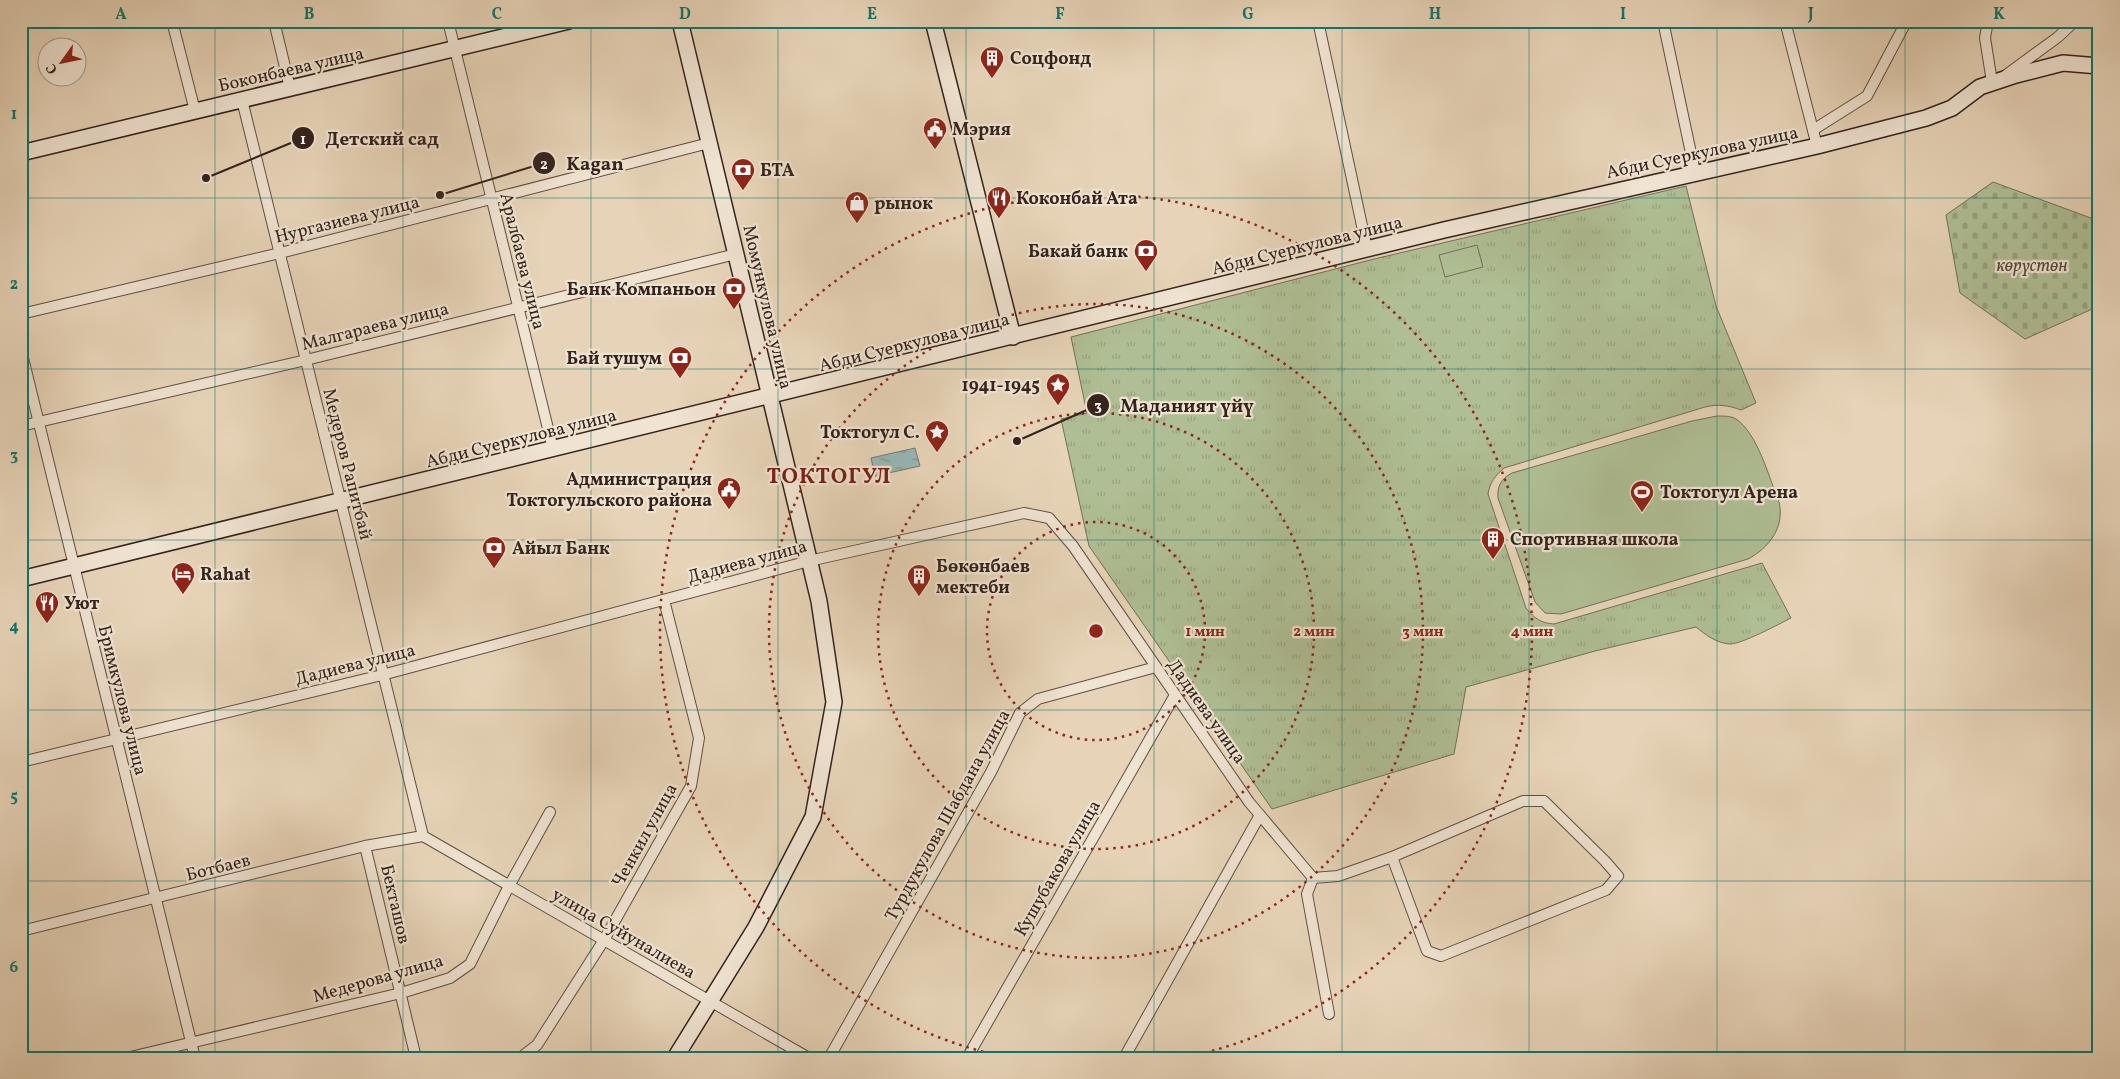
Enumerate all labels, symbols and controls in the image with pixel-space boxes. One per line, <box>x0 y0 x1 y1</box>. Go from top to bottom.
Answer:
text: A <box>115 4 127 26</box>
text: B <box>304 4 315 26</box>
text: C <box>492 4 502 26</box>
text: D <box>679 4 691 26</box>
text: E <box>867 4 877 26</box>
text: F <box>1055 4 1065 26</box>
text: G <box>1242 4 1254 26</box>
text: H <box>1429 4 1441 26</box>
text: I <box>1620 4 1626 26</box>
text: J <box>1807 4 1814 26</box>
text: K <box>1993 4 2005 26</box>
north arrow <box>38 38 88 88</box>
street label: Боконбаева улица <box>216 42 367 99</box>
building icon: Соцфонд <box>979 45 1005 79</box>
place label: Соцфонд <box>1010 47 1091 72</box>
text: С <box>42 59 63 77</box>
text: 1 <box>11 104 17 126</box>
public building icon: Мэрия <box>922 116 948 150</box>
place label: Мэрия <box>952 118 1011 143</box>
callout: Детский сад <box>290 121 449 155</box>
street label: Абди Суеркулова улица <box>1604 121 1801 186</box>
text: Детский сад <box>325 127 439 153</box>
text: 1 <box>300 130 306 151</box>
callout: Kagan <box>531 146 634 180</box>
text: Kagan <box>566 152 624 178</box>
text: 2 <box>540 155 548 176</box>
bank icon: БТА <box>730 157 756 191</box>
place label: БТА <box>760 159 795 184</box>
restaurant icon: Коконбай Ата <box>986 185 1012 219</box>
place label: Коконбай Ата <box>1016 187 1138 212</box>
street label: Нургазиева улица <box>272 190 422 251</box>
street label: Аралбаева улица <box>492 190 551 332</box>
shop icon: рынок <box>844 190 870 224</box>
place label: рынок <box>874 192 933 217</box>
street label: Абди Суеркулова улица <box>1209 211 1405 282</box>
street label: Момункулова улица <box>735 223 798 392</box>
bank icon: Бакай банк <box>1133 238 1159 272</box>
place label: Бакай банк <box>1028 240 1128 265</box>
park label: көрүстөн <box>1996 254 2068 279</box>
text: 2 <box>10 274 18 296</box>
bank icon: Банк Компаньон <box>721 276 747 310</box>
place label: Банк Компаньон <box>567 278 716 303</box>
street label: Малгараева улица <box>299 297 452 358</box>
street label: Абди Суеркулова улица <box>816 308 1012 379</box>
bank icon: Бай тушум <box>667 345 693 379</box>
place label: Бай тушум <box>566 347 663 372</box>
place icon: 1941-1945 <box>1045 372 1071 406</box>
place label: 1941-1945 <box>962 374 1040 399</box>
street label: Медеров Рапитбай <box>316 386 377 543</box>
callout: Маданият үйү <box>1085 388 1264 422</box>
text: Маданият үйү <box>1120 394 1254 420</box>
text: 3 <box>1094 396 1102 417</box>
street label: Абди Суеркулова улица <box>423 404 619 475</box>
place icon: Токтогул С. <box>924 419 950 453</box>
place label: Токтогул С. <box>820 421 920 446</box>
text: 3 <box>10 445 18 467</box>
district label: ТОКТОГУЛ <box>766 462 892 493</box>
place label: Администрация Токтогульского района <box>506 468 712 514</box>
public building icon: Администрация Токтогульского района <box>716 476 742 510</box>
sports icon: Токтогул Арена <box>1629 479 1655 513</box>
place label: Токтогул Арена <box>1660 481 1798 506</box>
building icon: Спортивная школа <box>1480 526 1506 560</box>
place label: Спортивная школа <box>1510 528 1679 553</box>
street label: Дадиева улица <box>685 534 810 590</box>
bank icon: Айыл Банк <box>481 535 507 569</box>
place label: Айыл Банк <box>512 537 610 562</box>
place label: Бөкөнбаев мектеби <box>936 555 1030 601</box>
hotel icon: Rahat <box>170 561 196 595</box>
place label: Rahat <box>200 563 251 588</box>
building icon: Бөкөнбаев мектеби <box>906 563 932 597</box>
restaurant icon: Уют <box>34 590 60 624</box>
place label: Уют <box>64 592 99 617</box>
text: 4 <box>9 616 19 638</box>
centre of rings <box>1087 622 1105 640</box>
text: 1 мин <box>1185 622 1225 643</box>
text: 2 мин <box>1293 622 1335 643</box>
text: 3 мин <box>1402 622 1444 643</box>
text: 4 мин <box>1511 622 1554 643</box>
street label: Бримкулова улица <box>91 623 152 778</box>
street label: Дадиева улица <box>293 638 418 692</box>
street label: Дадиева улица <box>1160 654 1251 769</box>
street label: Турдукулова Шабдана улица <box>880 705 1017 926</box>
street label: Ченкил улица <box>606 779 684 892</box>
text: 5 <box>10 786 18 808</box>
street label: Кушубакова улица <box>1009 796 1108 942</box>
street label: Ботбаев <box>183 848 253 889</box>
street label: Бекташов <box>373 862 416 947</box>
street label: улица Суйуналиева <box>547 883 700 986</box>
street label: Медерова улица <box>310 949 447 1010</box>
text: 6 <box>10 957 19 979</box>

